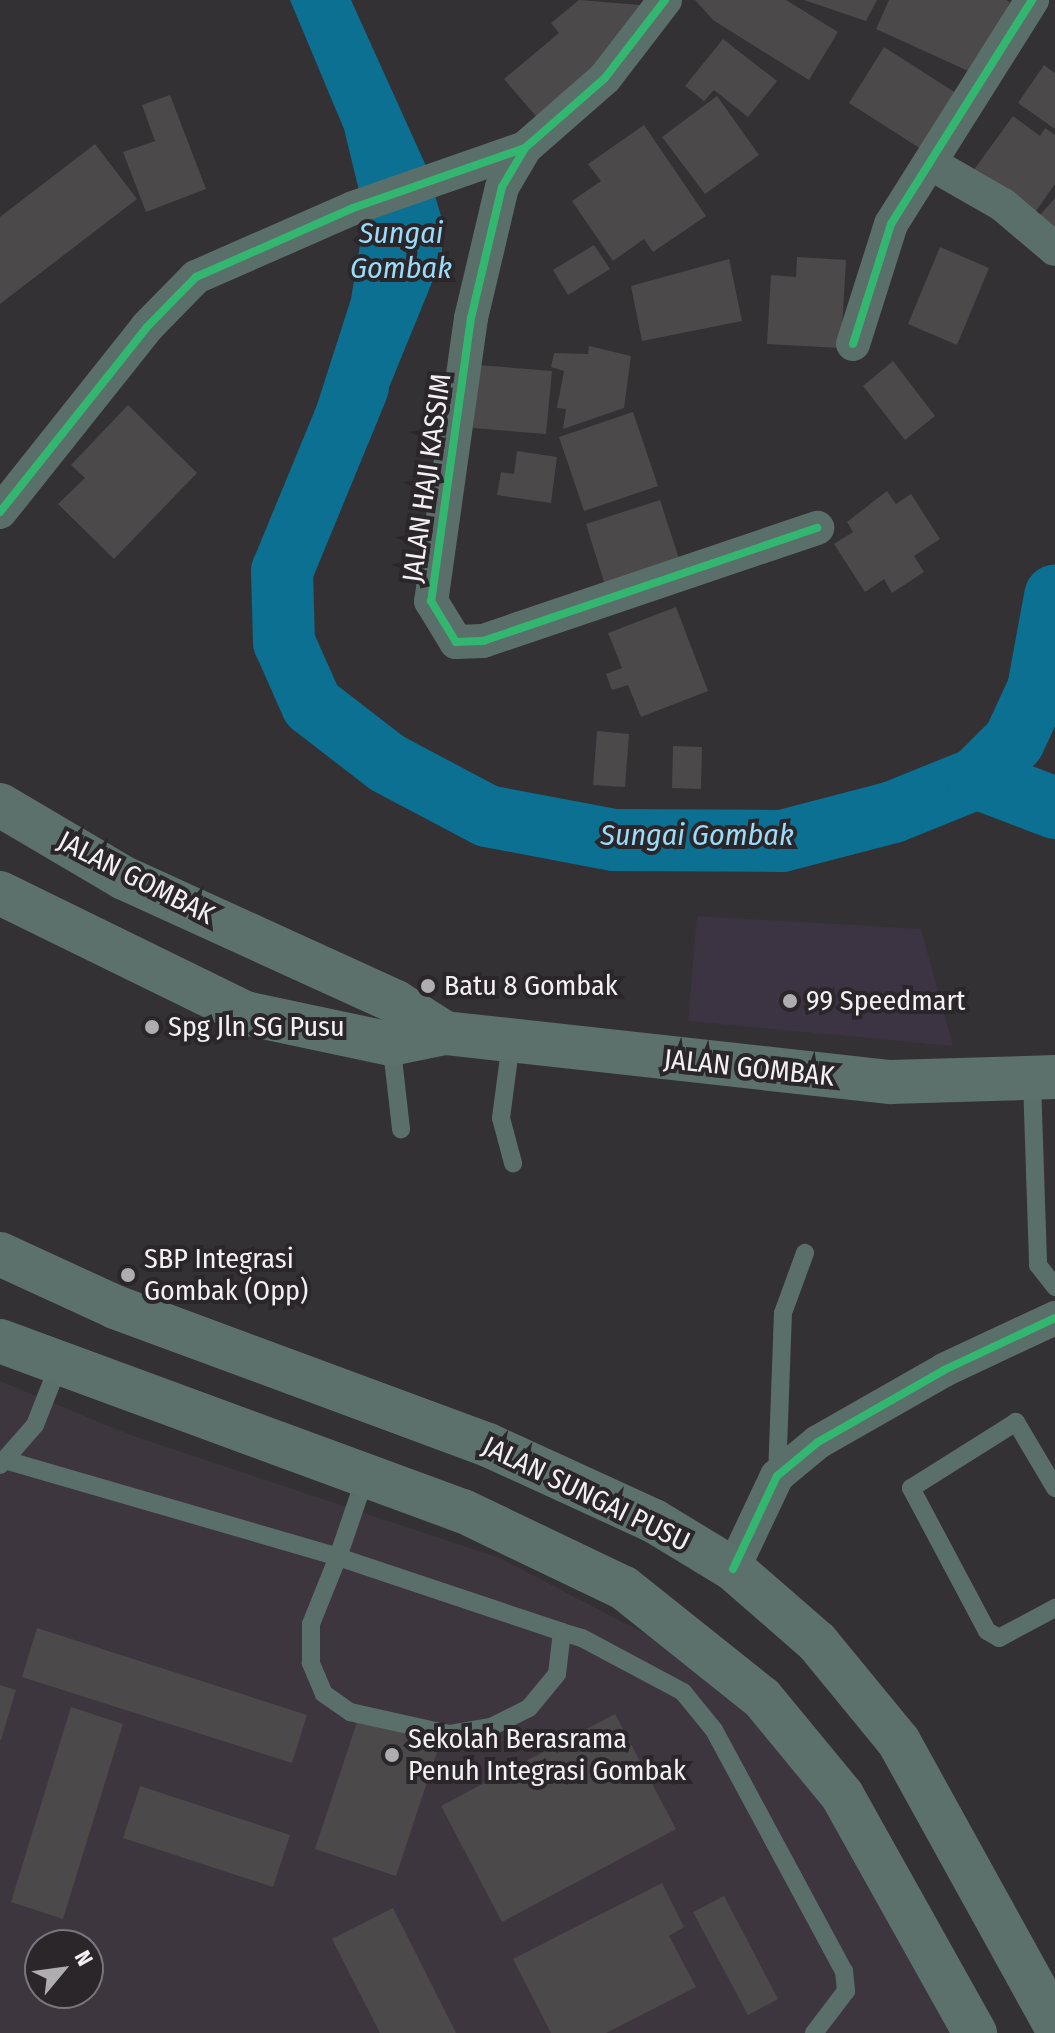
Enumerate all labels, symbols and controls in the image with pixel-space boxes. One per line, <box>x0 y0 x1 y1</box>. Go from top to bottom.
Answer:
water label: Sungai Gombak <box>350 215 452 286</box>
street label: JALAN HAJI KASSIM <box>396 371 458 585</box>
water label: Sungai Gombak <box>600 817 794 853</box>
street label: JALAN GOMBAK <box>52 824 220 932</box>
place label: Batu 8 Gombak <box>444 969 618 1003</box>
marker: Batu 8 Gombak <box>419 977 437 995</box>
place label: 99 Speedmart <box>806 984 965 1018</box>
marker: 99 Speedmart <box>781 992 799 1010</box>
place label: Spg Jln SG Pusu <box>168 1010 345 1044</box>
marker: Spg Jln SG Pusu <box>143 1018 161 1036</box>
street label: JALAN GOMBAK <box>662 1042 836 1094</box>
place label: SBP Integrasi Gombak (Opp) <box>144 1242 308 1308</box>
marker: SBP Integrasi Gombak (Opp) <box>119 1266 137 1284</box>
street label: JALAN SUNGAI PUSU <box>477 1429 695 1559</box>
place label: Sekolah Berasrama Penuh Integrasi Gombak <box>408 1722 686 1788</box>
marker: Sekolah Berasrama Penuh Integrasi Gombak <box>383 1746 401 1764</box>
north arrow <box>24 1929 104 2009</box>
text: N <box>69 1946 99 1970</box>

